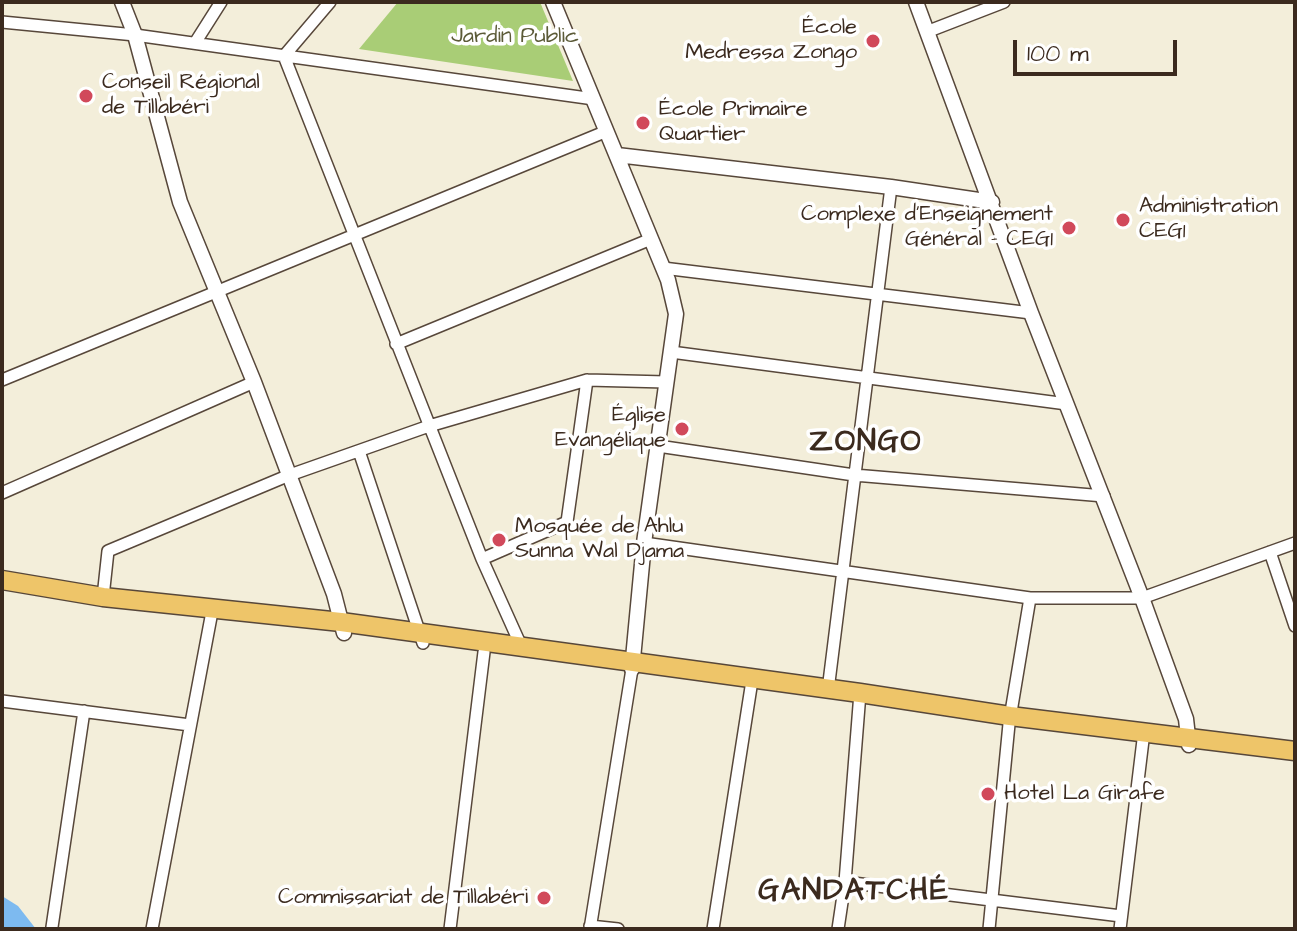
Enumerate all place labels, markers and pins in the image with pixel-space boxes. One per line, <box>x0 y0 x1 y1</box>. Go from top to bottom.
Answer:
place label: École Medressa Zongo <box>685 15 857 66</box>
marker: École Medressa Zongo <box>864 32 882 50</box>
place label: Conseil Régional de Tillabéri <box>102 70 260 122</box>
marker: Conseil Régional de Tillabéri <box>77 87 95 105</box>
place label: École Primaire Quartier <box>659 97 808 148</box>
marker: École Primaire Quartier <box>634 114 652 132</box>
place label: Administration CEG1 <box>1139 194 1278 246</box>
place label: Complexe d'Enseignement Général - CEG1 <box>801 202 1053 254</box>
marker: Administration CEG1 <box>1114 211 1132 229</box>
marker: Complexe d'Enseignement Général - CEG1 <box>1060 219 1078 237</box>
place label: Église Evangélique <box>555 403 666 454</box>
marker: Église Evangélique <box>673 420 691 438</box>
place label: Mosquée de Ahlu Sunna Wal Djama <box>515 514 684 566</box>
marker: Mosquée de Ahlu Sunna Wal Djama <box>490 531 508 549</box>
place label: Hotel La Girafe <box>1004 781 1165 807</box>
marker: Hotel La Girafe <box>979 785 997 803</box>
place label: Commissariat de Tillabéri <box>278 885 528 911</box>
marker: Commissariat de Tillabéri <box>535 889 553 907</box>

